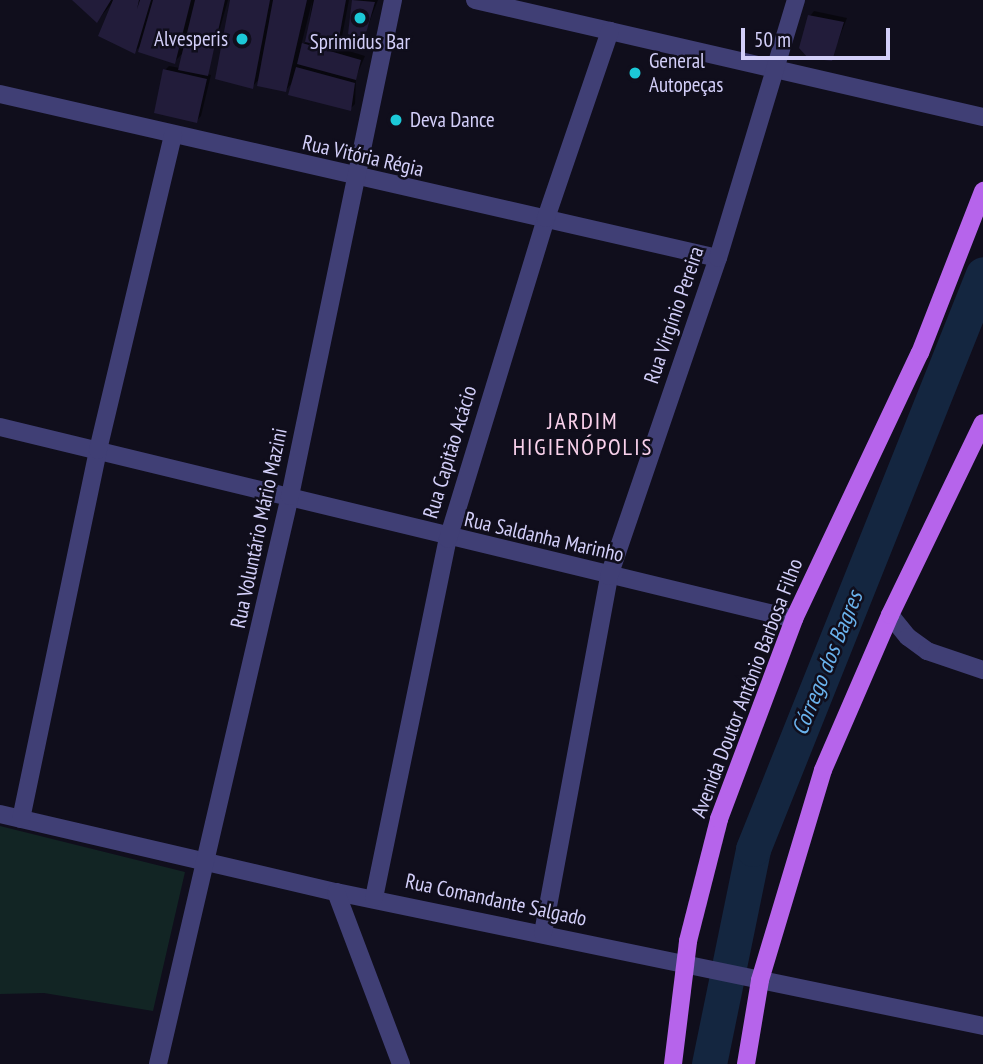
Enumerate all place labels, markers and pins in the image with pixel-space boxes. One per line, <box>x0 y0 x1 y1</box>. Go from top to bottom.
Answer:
marker: Sprimidus Bar <box>352 10 368 26</box>
place label: Alvesperis <box>154 26 228 52</box>
place label: Sprimidus Bar <box>310 29 410 55</box>
marker: Alvesperis <box>234 31 250 47</box>
place label: General Autopeças <box>649 48 723 98</box>
marker: General Autopeças <box>627 65 643 81</box>
place label: Deva Dance <box>410 107 495 133</box>
marker: Deva Dance <box>388 112 404 128</box>

